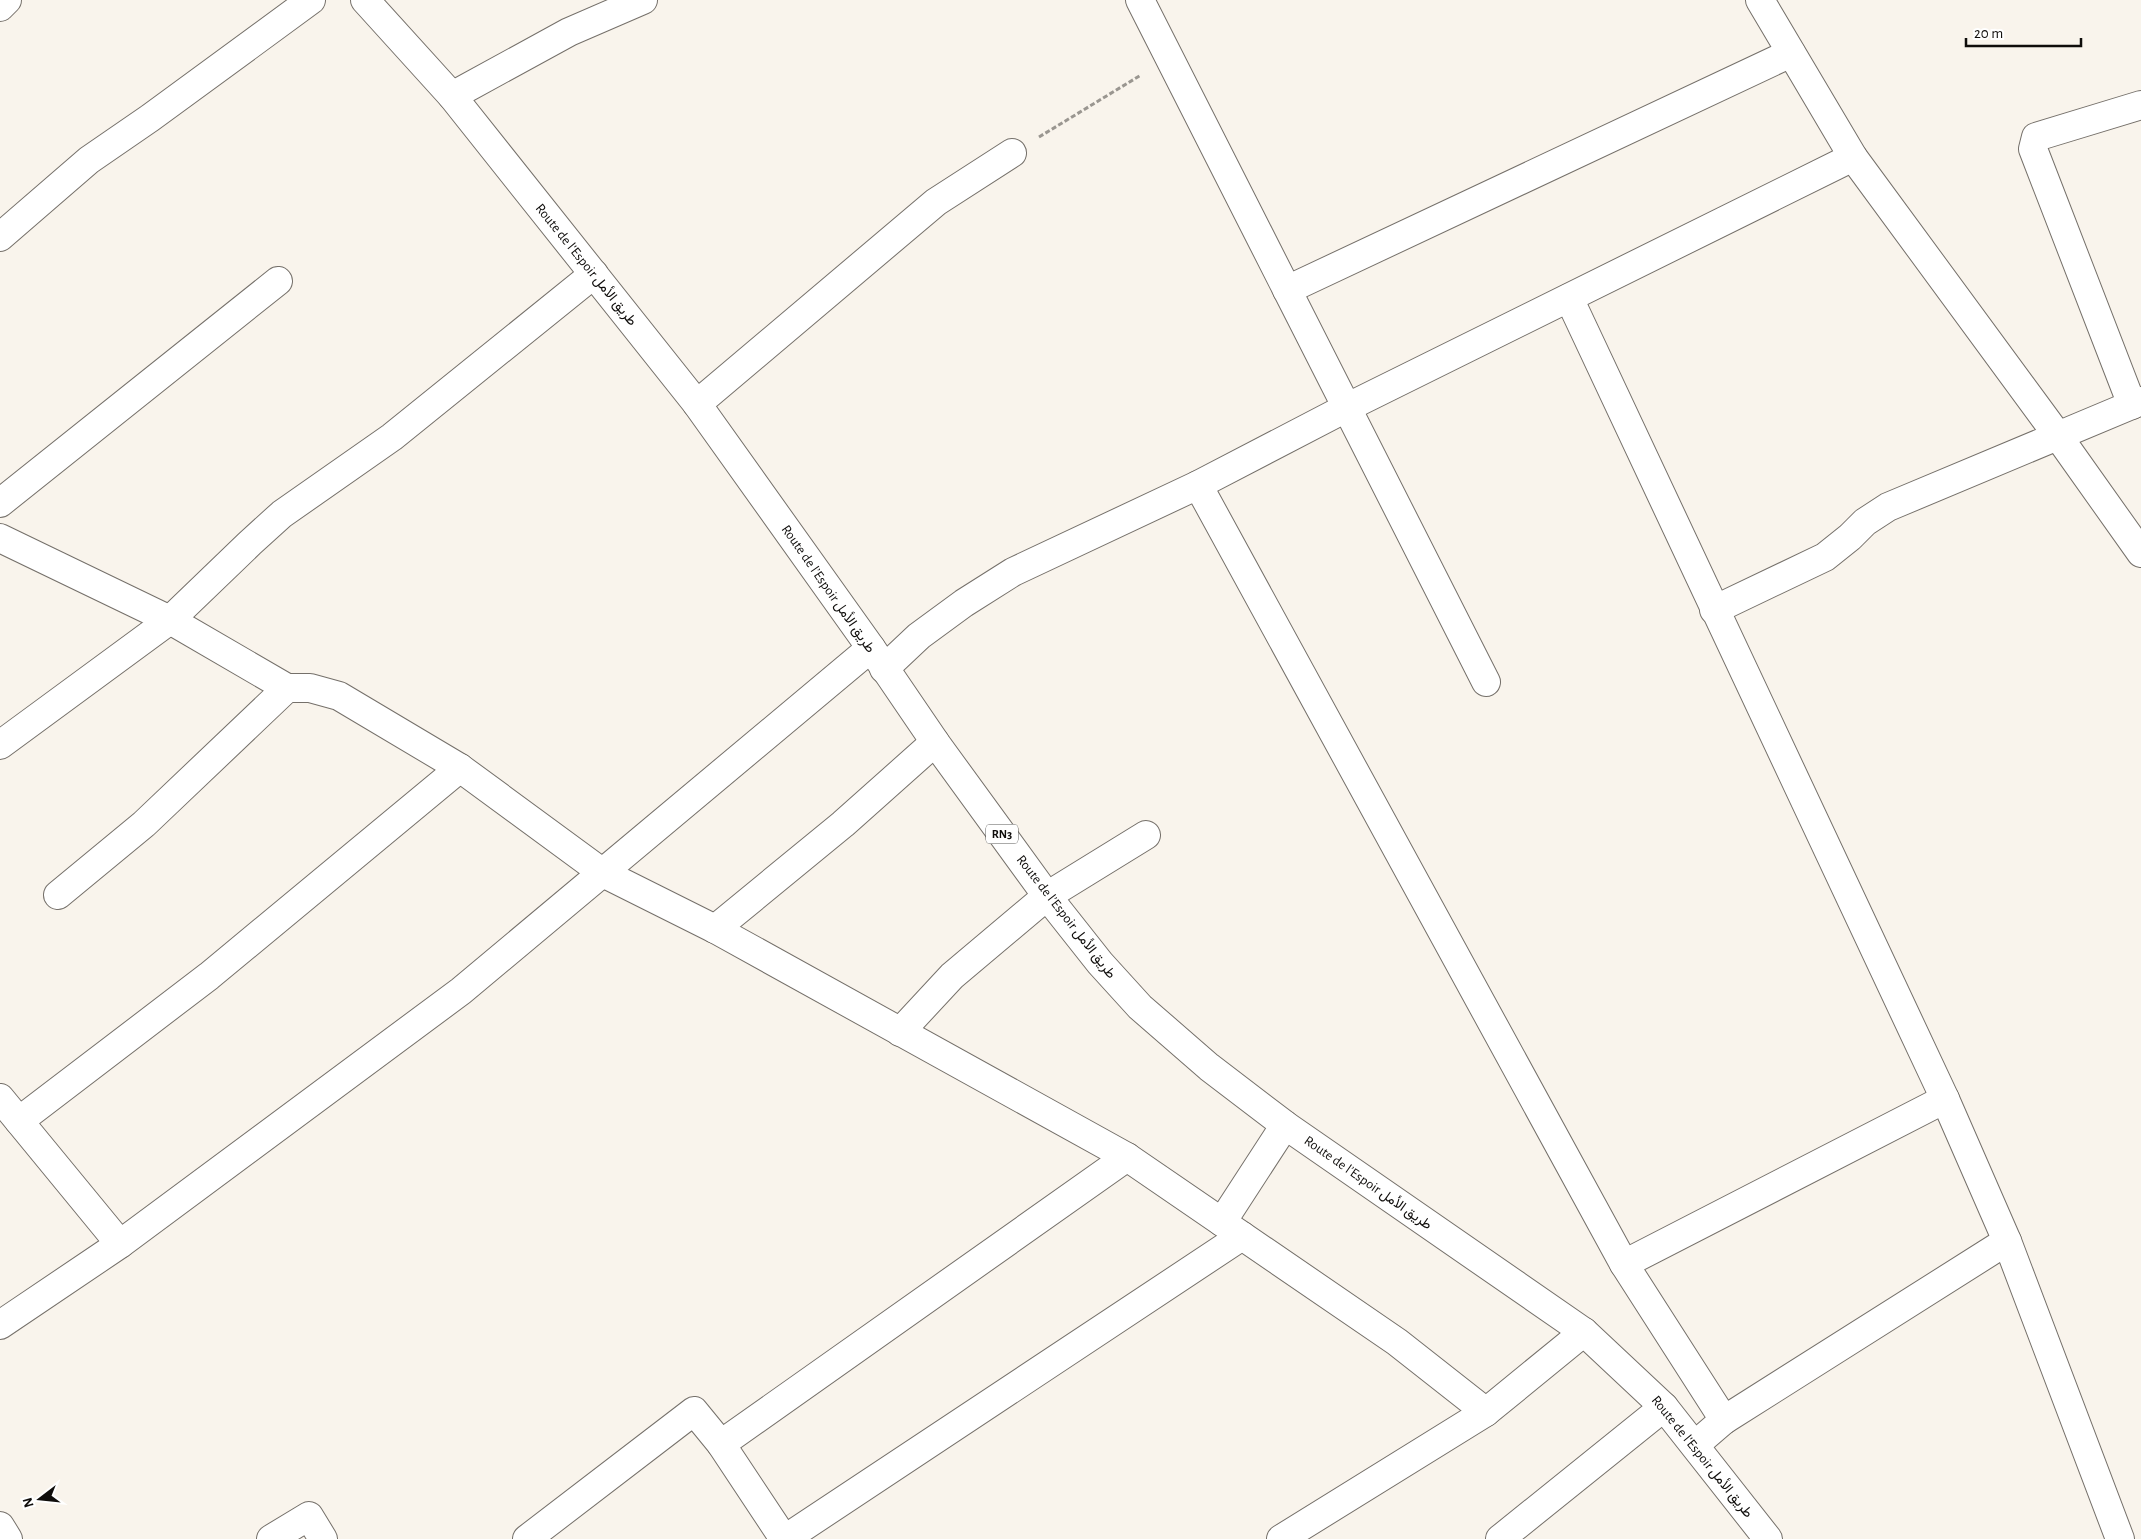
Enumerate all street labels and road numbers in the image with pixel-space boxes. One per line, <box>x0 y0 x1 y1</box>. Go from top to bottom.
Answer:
street label: Route de l’Espoir طريق الأمل <box>532 200 641 329</box>
street label: Route de l’Espoir طريق الأمل <box>778 521 879 656</box>
road number: RN3 <box>986 824 1018 844</box>
street label: Route de l’Espoir طريق الأمل <box>1013 851 1120 982</box>
street label: Route de l’Espoir طريق الأمل <box>1301 1132 1436 1233</box>
street label: Route de l’Espoir طريق الأمل <box>1648 1392 1757 1521</box>

